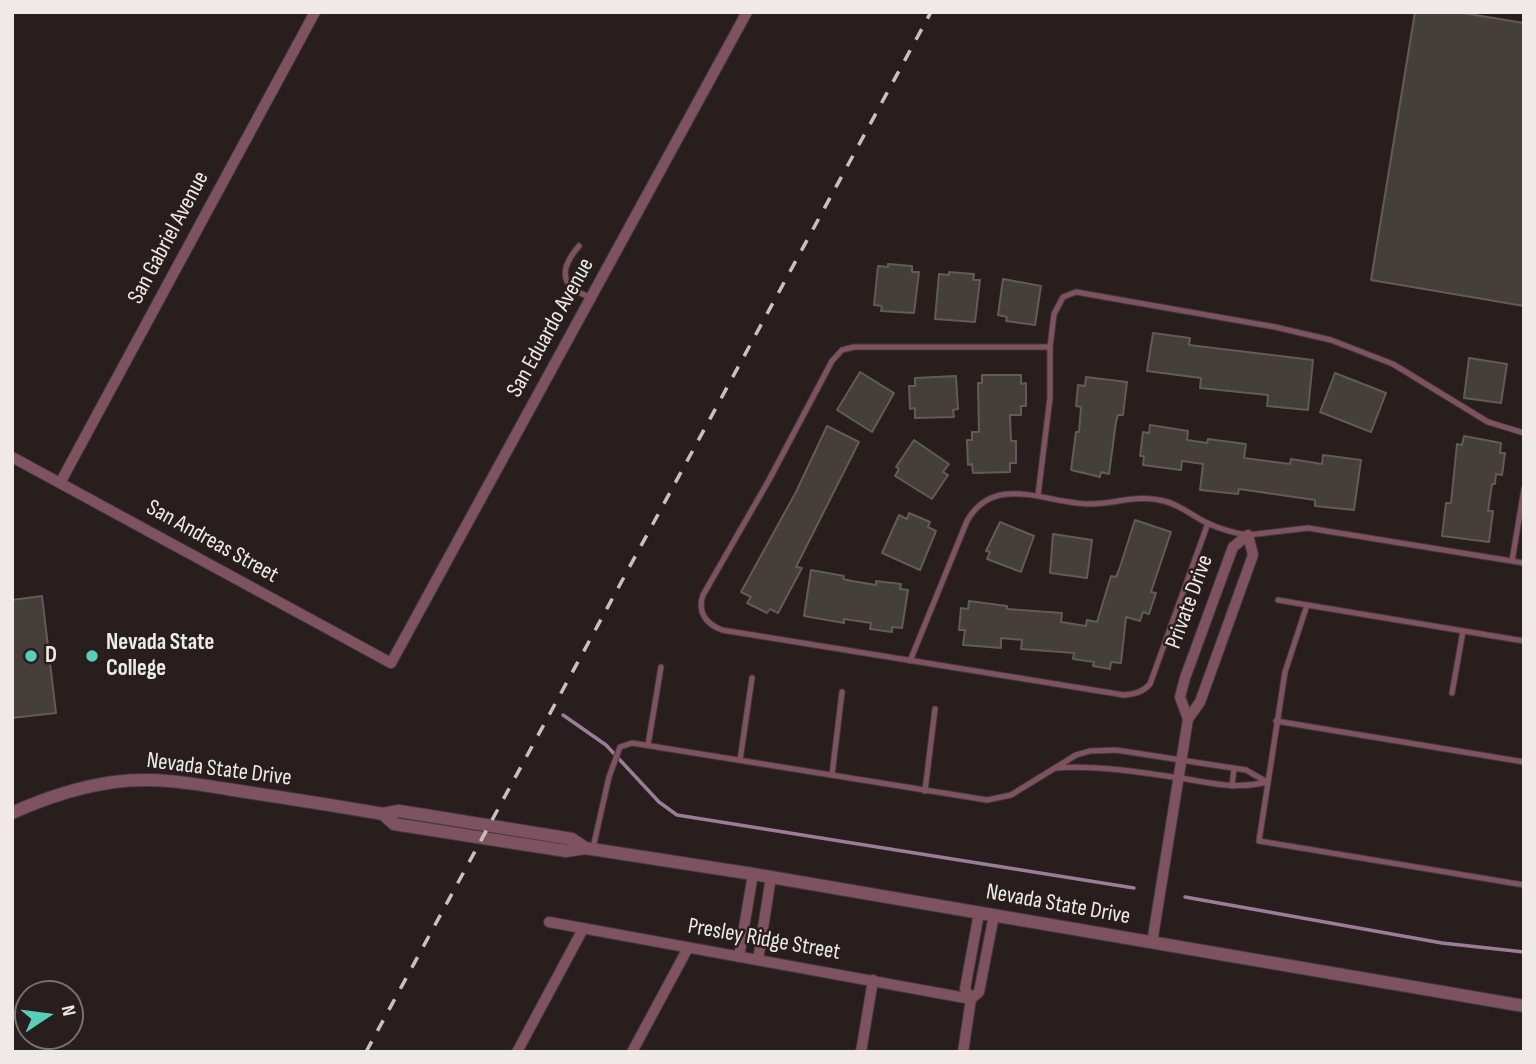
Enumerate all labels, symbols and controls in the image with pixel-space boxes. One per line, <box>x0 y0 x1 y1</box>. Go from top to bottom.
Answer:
street label: San Gabriel Avenue <box>122 167 216 309</box>
street label: San Eduardo Avenue <box>501 254 601 402</box>
street label: San Andreas Street <box>141 494 283 590</box>
street label: Private Drive <box>1160 551 1220 653</box>
place label: Nevada State College <box>106 629 214 683</box>
place label: D <box>45 642 57 670</box>
marker: D <box>23 648 39 664</box>
marker: Nevada State College <box>84 648 100 664</box>
street label: Nevada State Drive <box>145 747 293 793</box>
street label: Nevada State Drive <box>984 879 1132 931</box>
street label: Presley Ridge Street <box>686 913 842 967</box>
north arrow <box>14 980 84 1050</box>
text: N <box>56 1003 80 1018</box>

